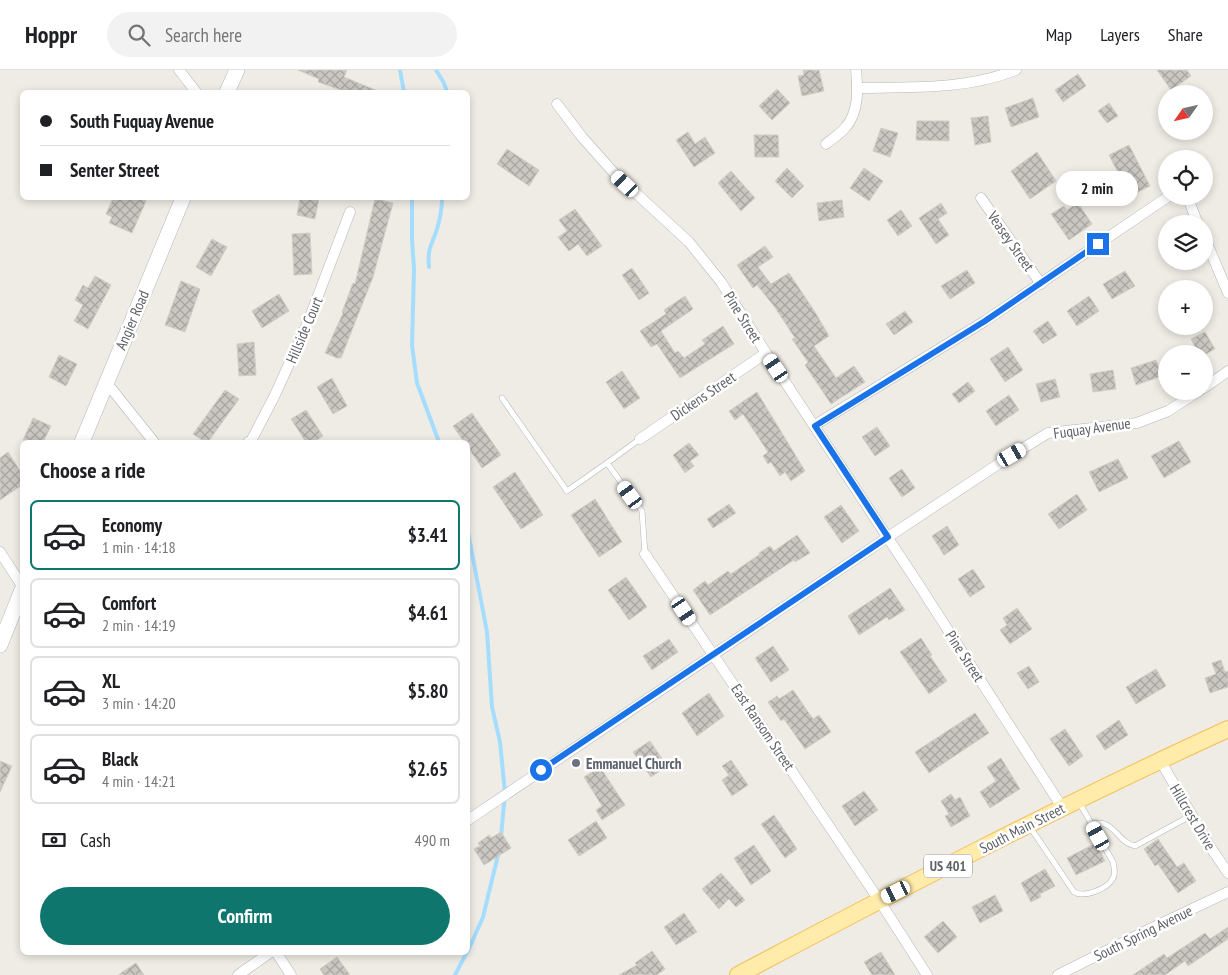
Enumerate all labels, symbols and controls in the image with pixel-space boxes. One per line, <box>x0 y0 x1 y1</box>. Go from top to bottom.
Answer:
search box <box>107 12 457 57</box>
text: Hoppr <box>25 19 77 50</box>
icon: search <box>125 21 153 49</box>
text: Search here <box>165 23 242 47</box>
text: Map <box>1046 23 1072 46</box>
text: Layers <box>1100 23 1140 46</box>
text: Share <box>1168 23 1203 46</box>
north arrow <box>1158 85 1212 140</box>
map controls <box>1158 85 1213 400</box>
text: South Fuquay Avenue <box>70 109 214 133</box>
button: locate <box>1158 150 1213 205</box>
text: Senter Street <box>70 158 159 182</box>
car <box>608 168 641 200</box>
callout: 2 min <box>1057 171 1139 206</box>
text: 2 min <box>1081 178 1113 198</box>
street label: Veasey Street <box>983 207 1039 275</box>
button: layers <box>1158 215 1213 270</box>
route end <box>1087 233 1109 255</box>
button: + <box>1158 280 1213 335</box>
street label: Angier Road <box>111 288 153 352</box>
street label: Pine Street <box>720 288 766 346</box>
street label: Hillside Court <box>281 294 327 366</box>
button: − <box>1158 345 1213 400</box>
car <box>761 351 790 385</box>
street label: Dickens Street <box>667 367 739 425</box>
street label: Fuquay Avenue <box>1052 413 1132 443</box>
car <box>995 441 1028 469</box>
text: Choose a ride <box>40 456 145 484</box>
car <box>615 478 644 512</box>
icon: car <box>42 513 87 558</box>
text: Economy <box>102 513 162 537</box>
text: $3.41 <box>408 523 448 547</box>
text: 1 min · 14:18 <box>102 537 176 557</box>
icon: car <box>42 591 87 636</box>
text: Comfort <box>102 591 156 615</box>
car <box>669 594 698 628</box>
text: $4.61 <box>408 601 448 625</box>
text: 2 min · 14:19 <box>102 615 176 635</box>
street label: Pine Street <box>942 627 988 685</box>
icon: car <box>42 669 87 714</box>
text: XL <box>102 669 120 693</box>
text: $5.80 <box>408 679 448 703</box>
street label: East Ransom Street <box>727 680 799 774</box>
text: 3 min · 14:20 <box>102 693 176 713</box>
icon: car <box>42 747 87 792</box>
text: Black <box>102 747 138 771</box>
place label: Emmanuel Church <box>586 754 682 773</box>
text: $2.65 <box>408 757 448 781</box>
marker: Emmanuel Church <box>570 757 582 769</box>
route start <box>530 759 552 781</box>
text: 4 min · 14:21 <box>102 771 176 791</box>
street label: Hillcrest Drive <box>1166 781 1220 853</box>
street label: South Main Street <box>976 798 1068 858</box>
car <box>1084 819 1111 853</box>
icon: cash <box>40 826 68 854</box>
text: Cash <box>80 828 111 852</box>
text: 490 m <box>415 830 450 850</box>
road number: US 401 <box>924 854 972 878</box>
car <box>879 879 912 905</box>
button: Confirm <box>40 887 450 945</box>
street label: South Spring Avenue <box>1091 901 1195 965</box>

